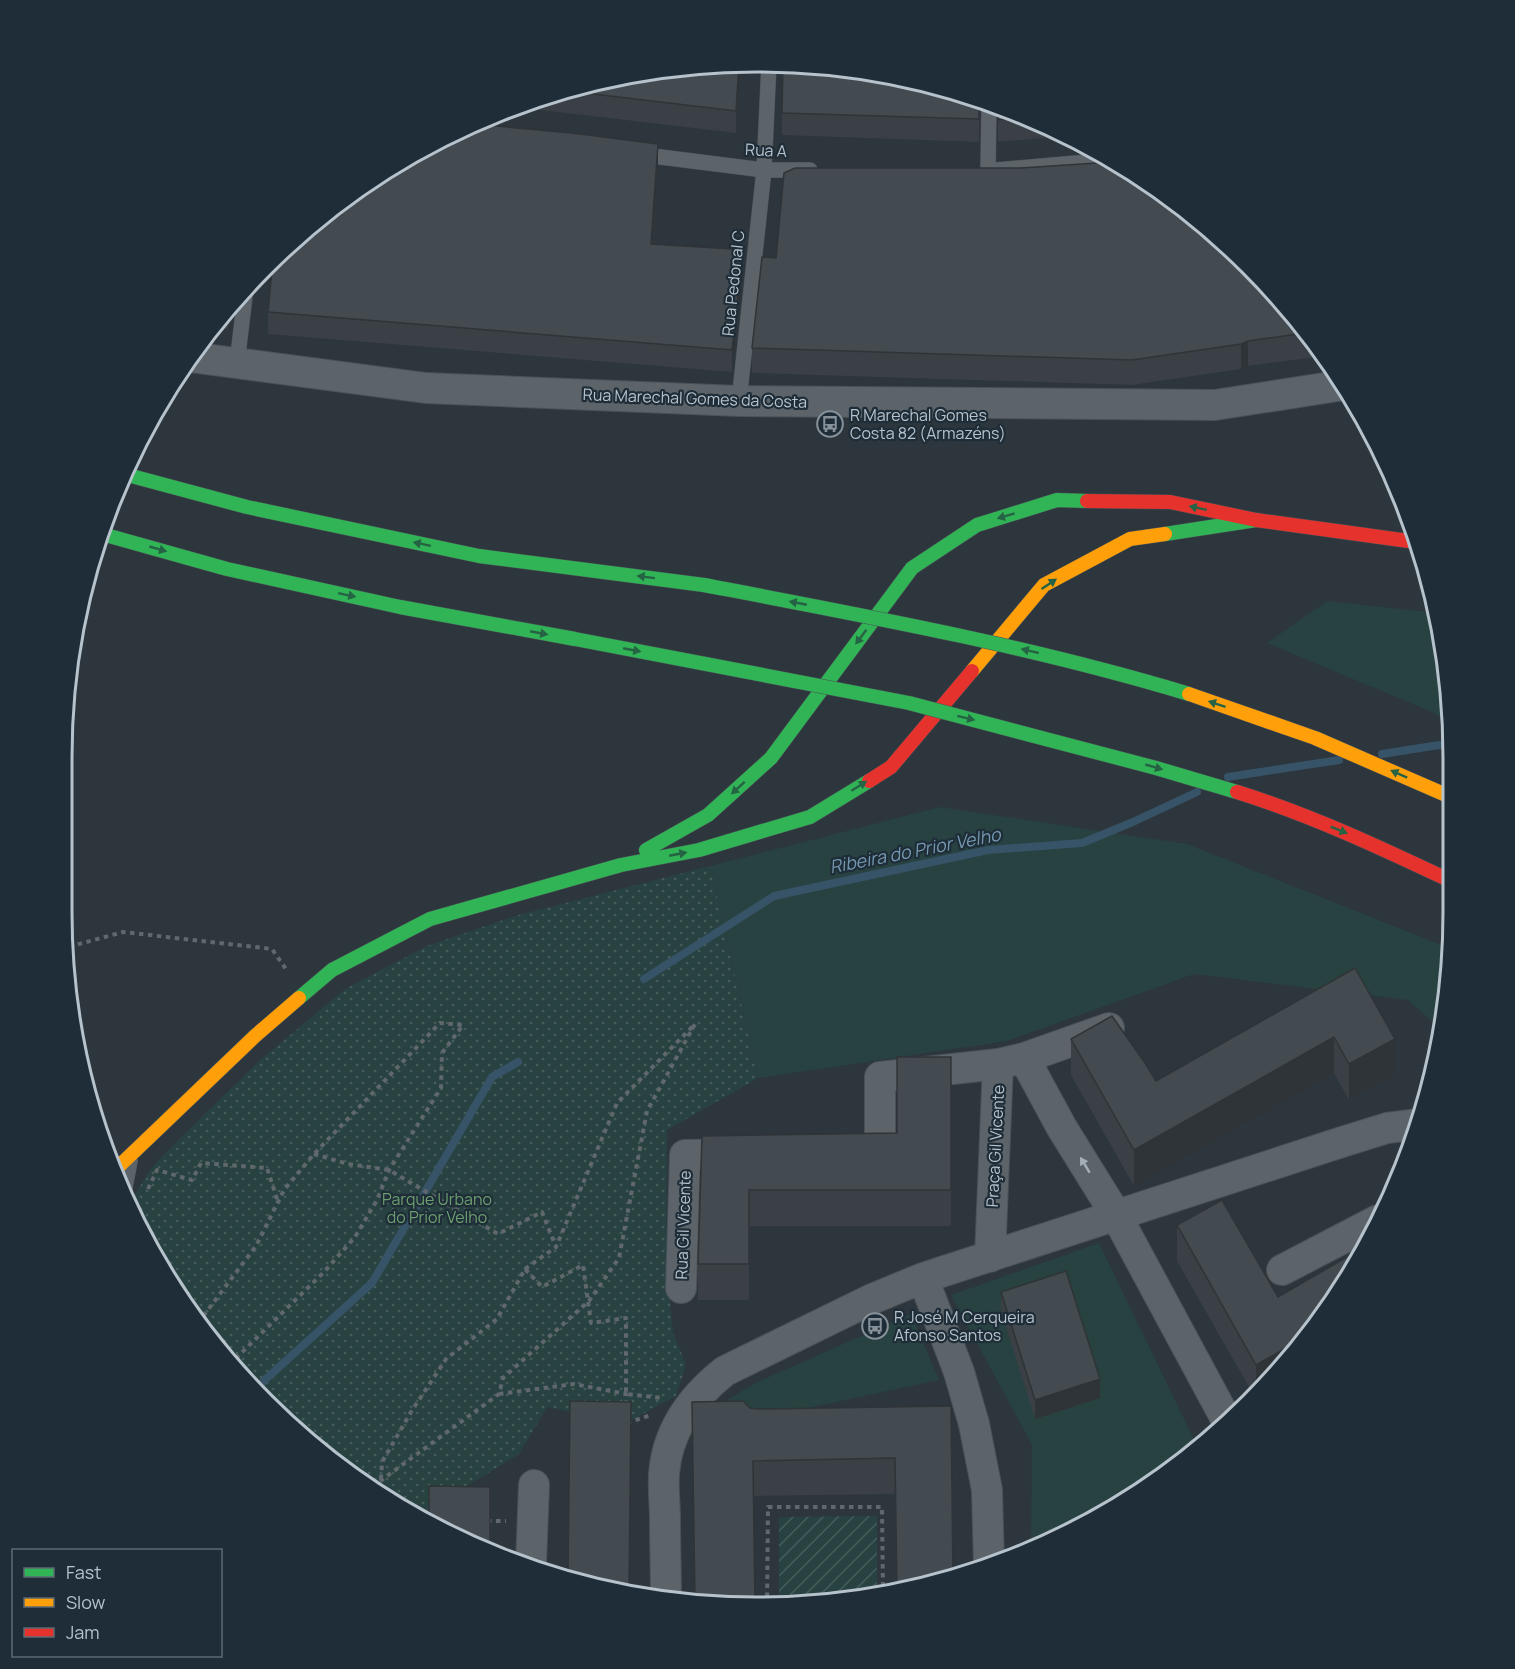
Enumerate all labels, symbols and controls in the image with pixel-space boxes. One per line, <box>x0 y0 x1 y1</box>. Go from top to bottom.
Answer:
street label: Rua A <box>745 138 787 162</box>
street label: Rua Pedonal C <box>717 229 749 337</box>
street label: Rua Marechal Gomes da Costa <box>582 383 808 413</box>
place label: R Marechal Gomes Costa 82 (Armazéns) <box>850 404 1006 444</box>
bus stop icon: R Marechal Gomes Costa 82 (Armazéns) <box>815 409 845 439</box>
one-way arrow <box>1189 503 1208 512</box>
one-way arrow <box>997 512 1015 521</box>
one-way arrow <box>413 538 431 548</box>
one-way arrow <box>149 545 167 555</box>
one-way arrow <box>637 573 656 582</box>
one-way arrow <box>1040 578 1056 590</box>
one-way arrow <box>338 591 357 600</box>
one-way arrow <box>788 598 807 607</box>
one-way arrow <box>529 628 548 637</box>
one-way arrow <box>855 630 867 645</box>
one-way arrow <box>623 646 642 655</box>
one-way arrow <box>1020 646 1039 656</box>
one-way arrow <box>1208 699 1226 709</box>
one-way arrow <box>957 713 975 723</box>
one-way arrow <box>1145 763 1163 773</box>
one-way arrow <box>1390 769 1408 779</box>
one-way arrow <box>731 781 746 794</box>
one-way arrow <box>851 781 867 792</box>
water label: Ribeira do Prior Velho <box>827 821 1004 878</box>
one-way arrow <box>1330 826 1348 835</box>
one-way arrow <box>669 849 688 858</box>
street label: Praça Gil Vicente <box>981 1084 1009 1208</box>
one-way arrow <box>1080 1157 1091 1173</box>
street label: Rua Gil Vicente <box>670 1170 696 1280</box>
park label: Parque Urbano do Prior Velho <box>382 1188 492 1228</box>
place label: R José M Cerqueira Afonso Santos <box>894 1306 1035 1346</box>
bus stop icon: R José M Cerqueira Afonso Santos <box>860 1311 890 1341</box>
legend <box>12 1549 222 1657</box>
text: Fast <box>66 1560 101 1584</box>
text: Slow <box>66 1590 106 1614</box>
text: Jam <box>66 1620 100 1644</box>

